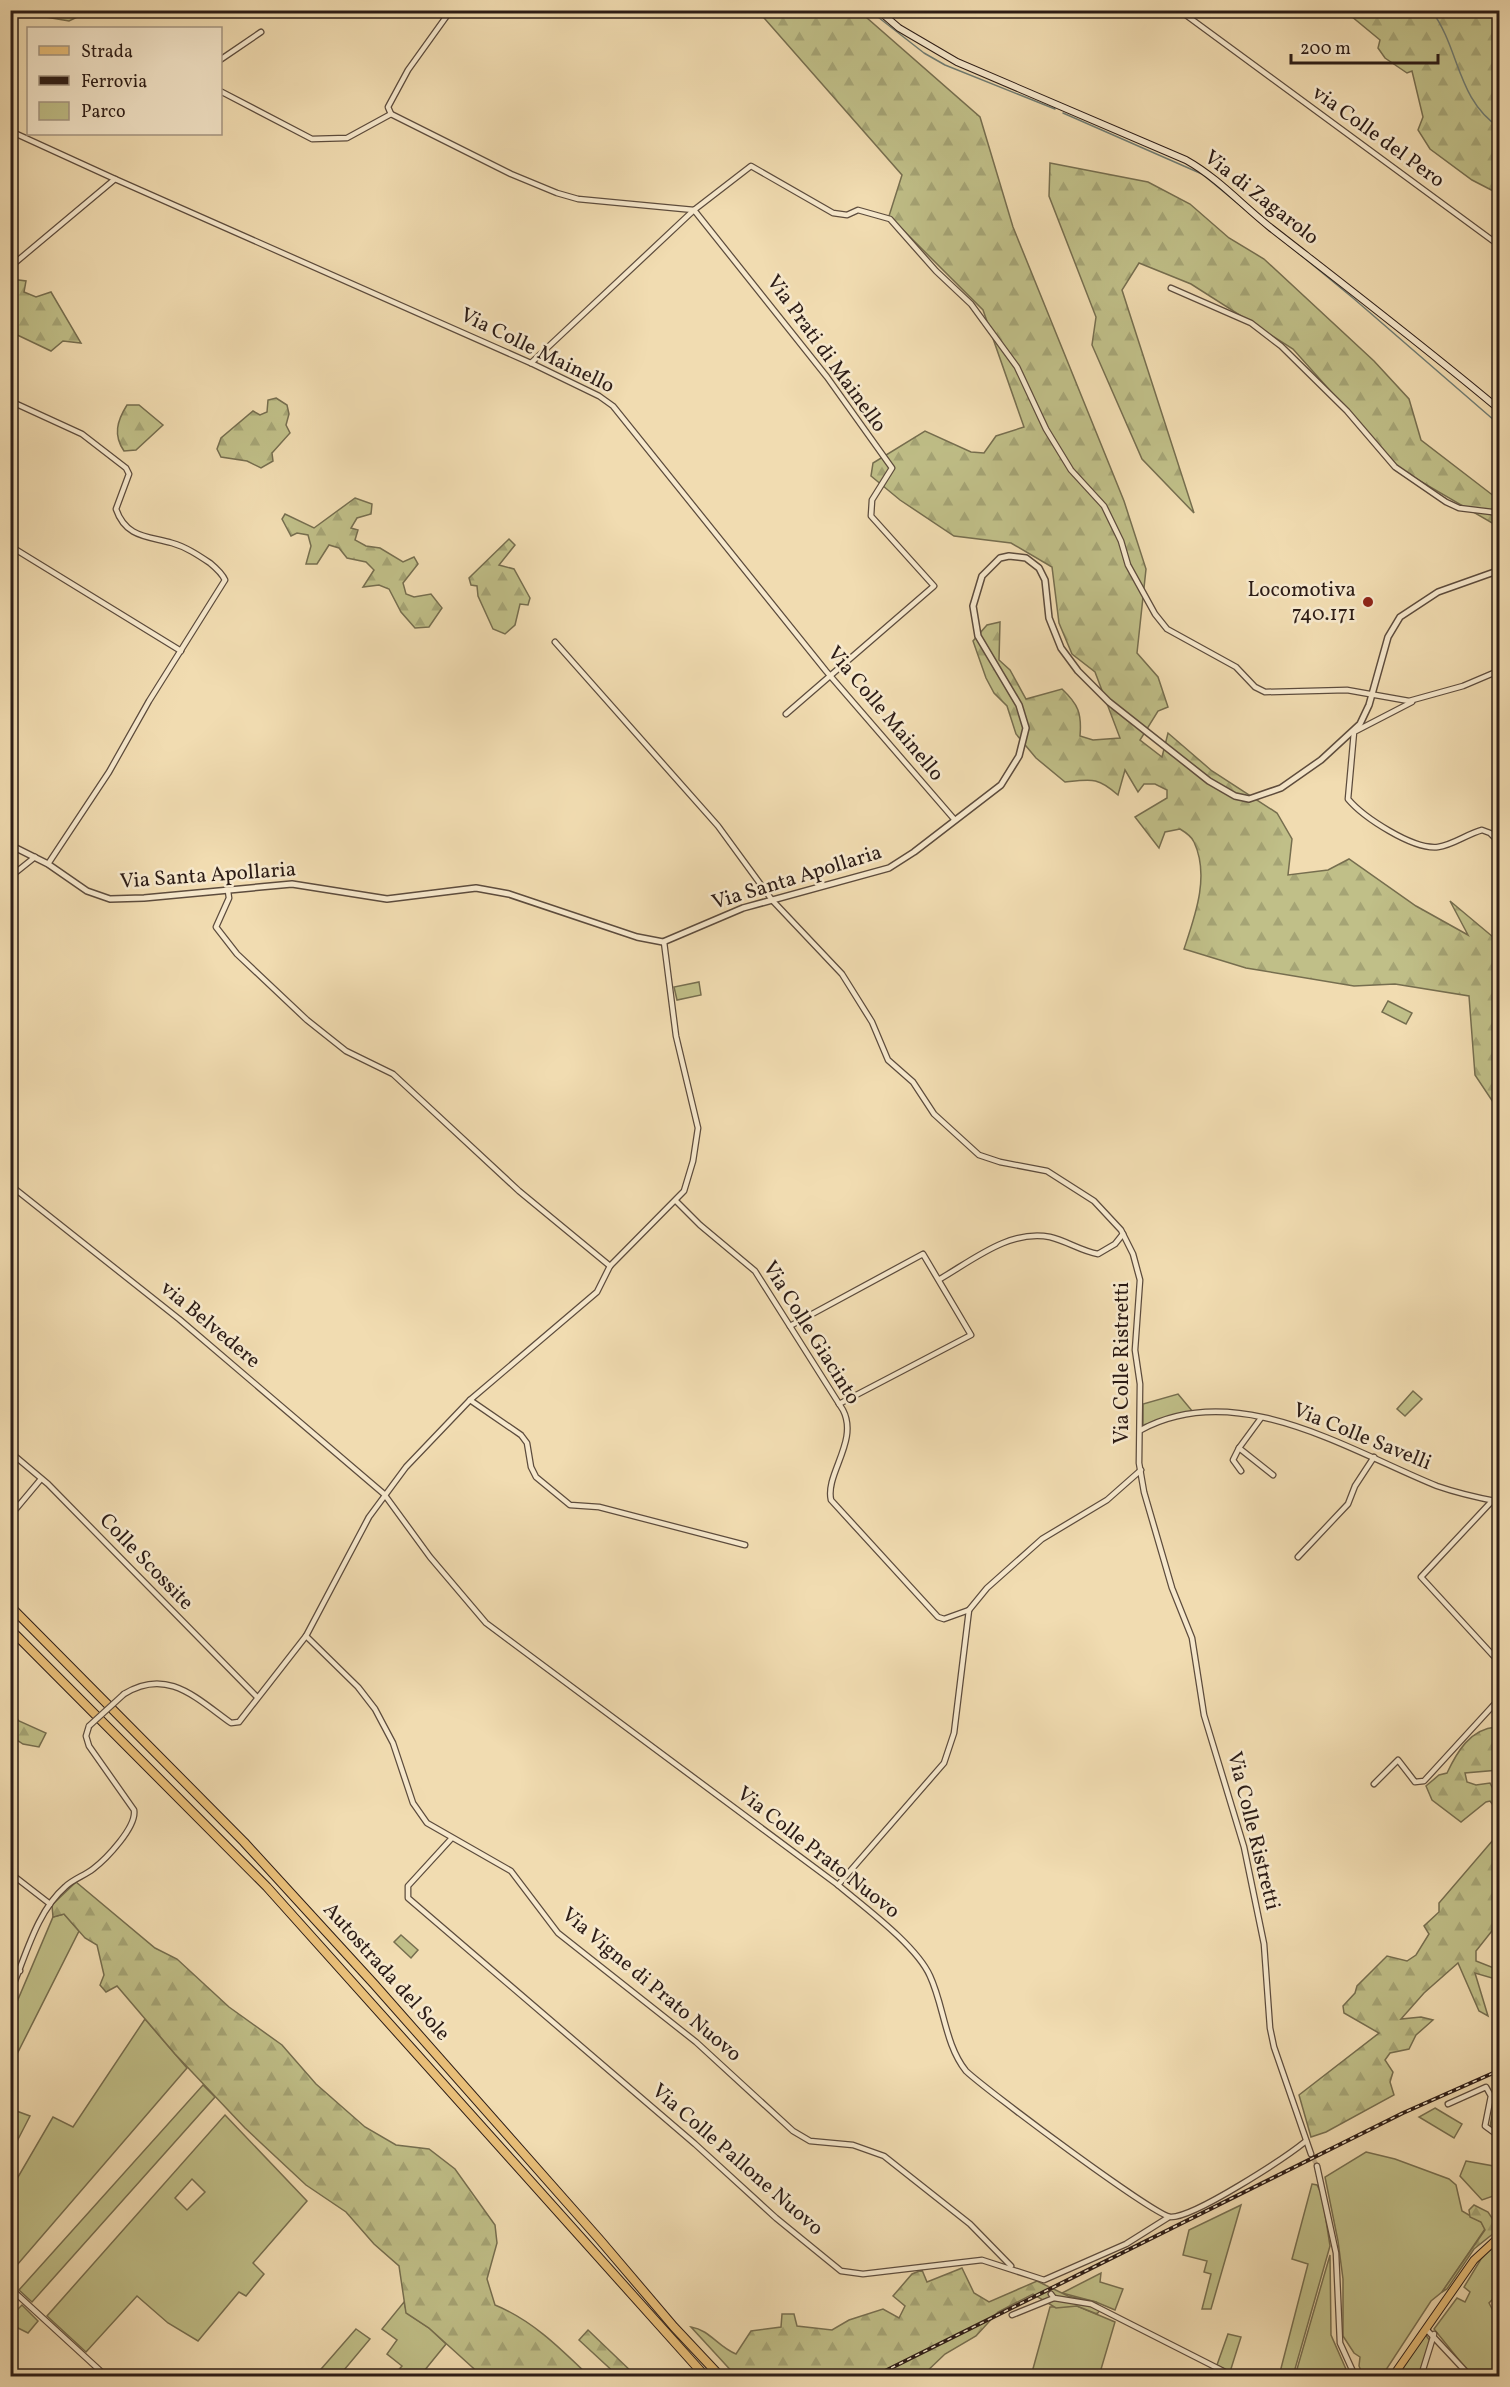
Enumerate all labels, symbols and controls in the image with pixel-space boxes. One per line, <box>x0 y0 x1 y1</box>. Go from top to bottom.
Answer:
legend <box>27 27 222 135</box>
scale bar <box>1291 27 1438 65</box>
text: 200 m <box>1300 37 1351 62</box>
text: Strada <box>81 40 133 65</box>
text: Ferrovia <box>81 70 147 95</box>
street label: via Colle del Pero <box>1306 79 1450 195</box>
text: Parco <box>81 100 126 125</box>
street label: Via di Zagarolo <box>1197 144 1325 252</box>
street label: Via Prati di Mainello <box>759 269 893 439</box>
street label: Via Colle Mainello <box>455 301 619 401</box>
place label: Locomotiva 740.171 <box>1248 576 1356 629</box>
marker: Locomotiva 740.171 <box>1361 595 1375 609</box>
street label: Via Colle Mainello <box>820 640 950 788</box>
street label: Via Santa Apollaria <box>708 838 886 918</box>
street label: Via Santa Apollaria <box>119 855 297 897</box>
street label: Via Colle Giacinto <box>755 1256 867 1410</box>
street label: via Belvedere <box>154 1274 266 1376</box>
street label: Via Colle Ristretti <box>1108 1282 1137 1444</box>
street label: Via Colle Savelli <box>1288 1396 1436 1478</box>
street label: Colle Scossite <box>92 1507 200 1617</box>
street label: Via Colle Ristretti <box>1219 1749 1287 1913</box>
street label: Via Colle Prato Nuovo <box>730 1780 906 1926</box>
street label: Autostrada del Sole <box>316 1896 456 2048</box>
street label: Via Vigne di Prato Nuovo <box>555 1901 747 2069</box>
street label: Via Colle Pallone Nuovo <box>645 2077 829 2243</box>

